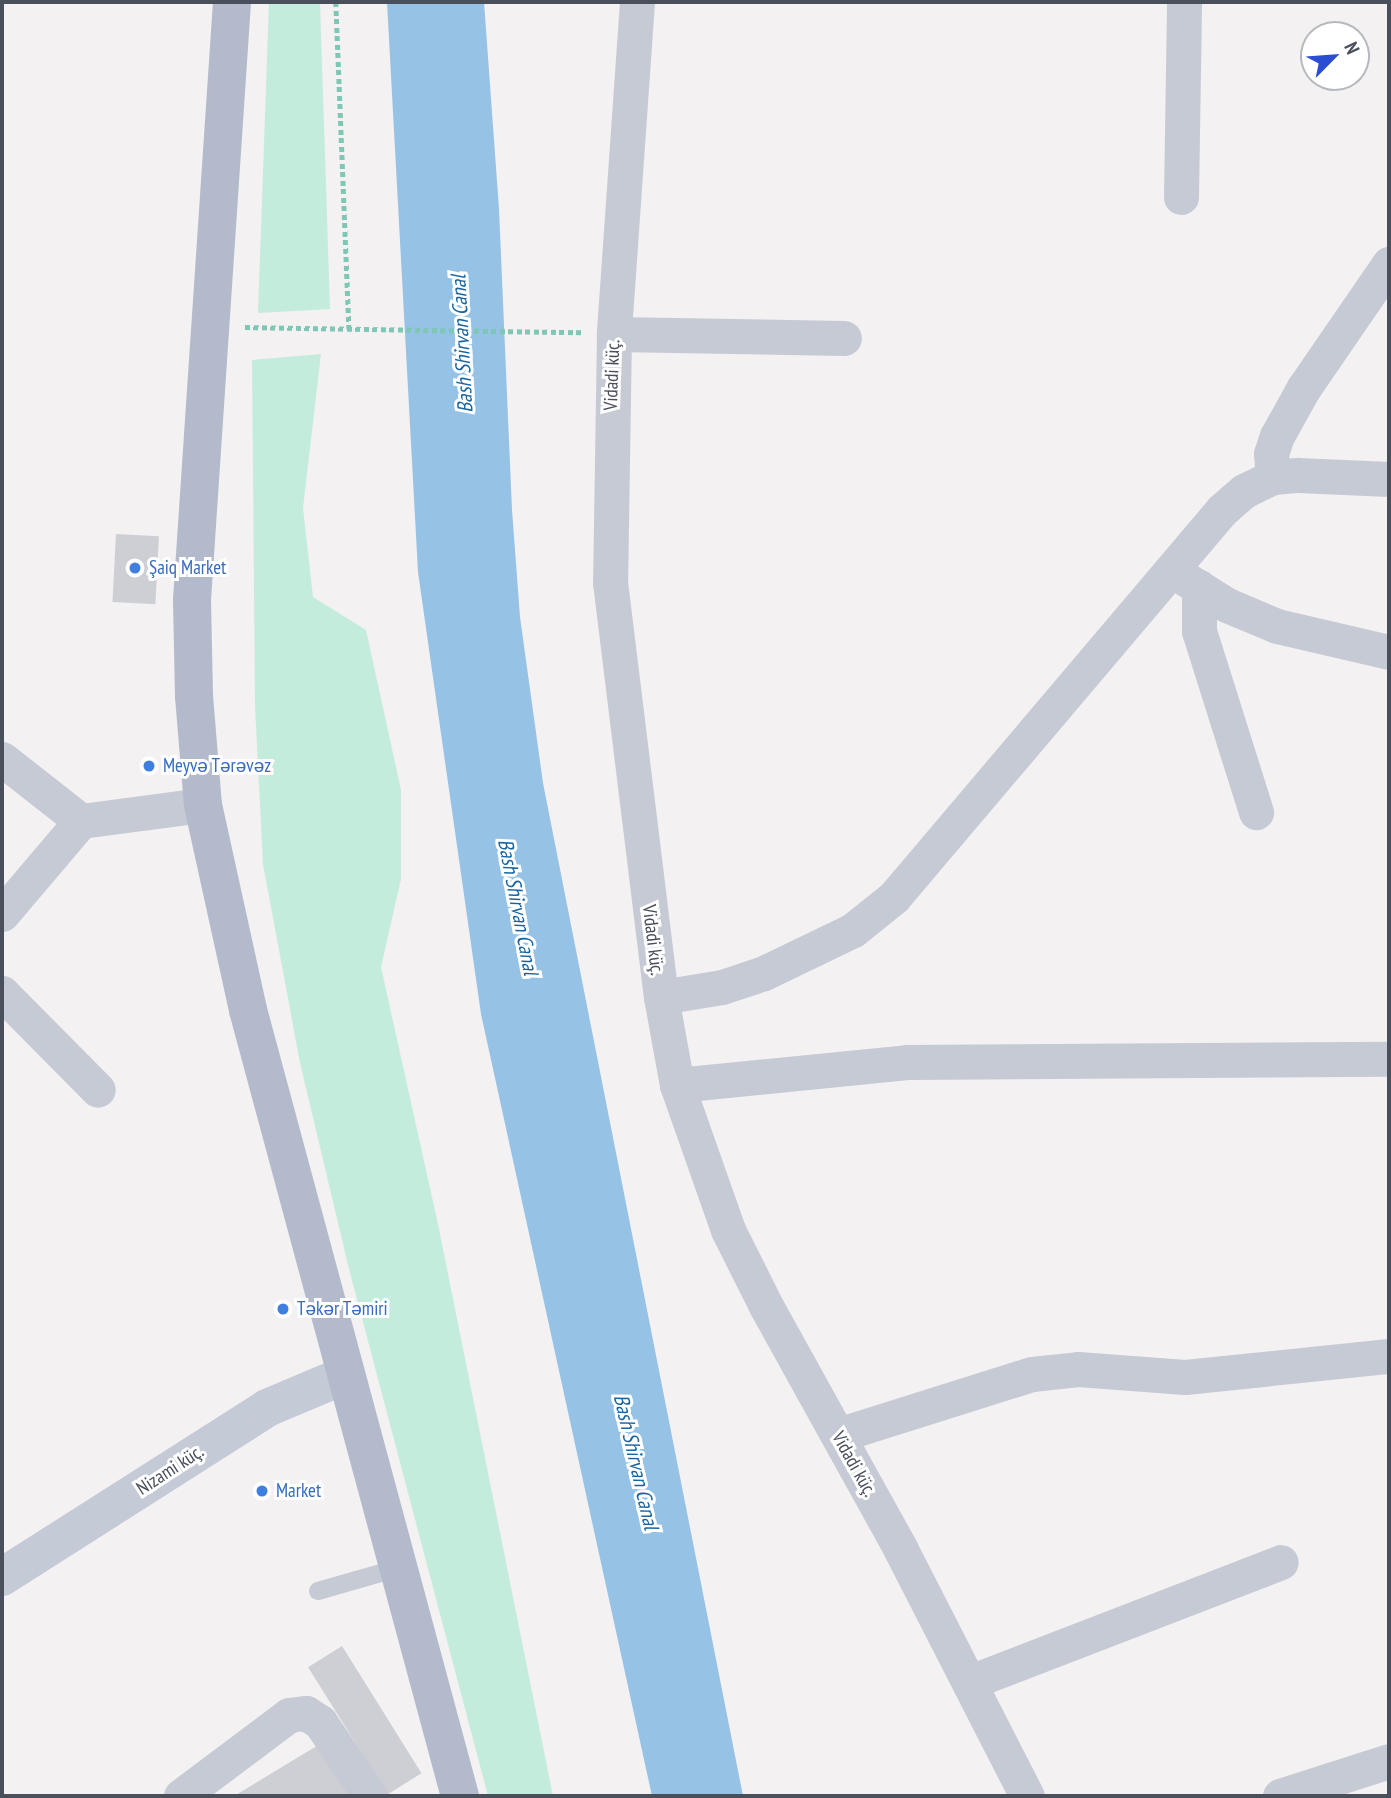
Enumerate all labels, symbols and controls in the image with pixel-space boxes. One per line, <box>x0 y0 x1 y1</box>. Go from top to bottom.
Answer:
north arrow <box>1300 21 1370 91</box>
text: N <box>1339 38 1365 58</box>
water label: Bash Shirvan Canal <box>446 274 478 414</box>
street label: Vidadi küç. <box>599 339 625 411</box>
place label: Şaiq Market <box>149 557 226 579</box>
marker: Şaiq Market <box>127 560 143 576</box>
place label: Meyvə Tərəvəz <box>163 755 272 777</box>
marker: Meyvə Tərəvəz <box>141 758 157 774</box>
water label: Bash Shirvan Canal <box>492 837 544 977</box>
street label: Vidadi küç. <box>637 903 669 977</box>
place label: Təkər Təmiri <box>297 1298 388 1320</box>
marker: Təkər Təmiri <box>275 1301 291 1317</box>
water label: Bash Shirvan Canal <box>608 1392 664 1532</box>
street label: Vidadi küç. <box>827 1427 881 1501</box>
street label: Nizami küç. <box>132 1440 208 1500</box>
place label: Market <box>276 1480 321 1502</box>
marker: Market <box>254 1483 270 1499</box>

